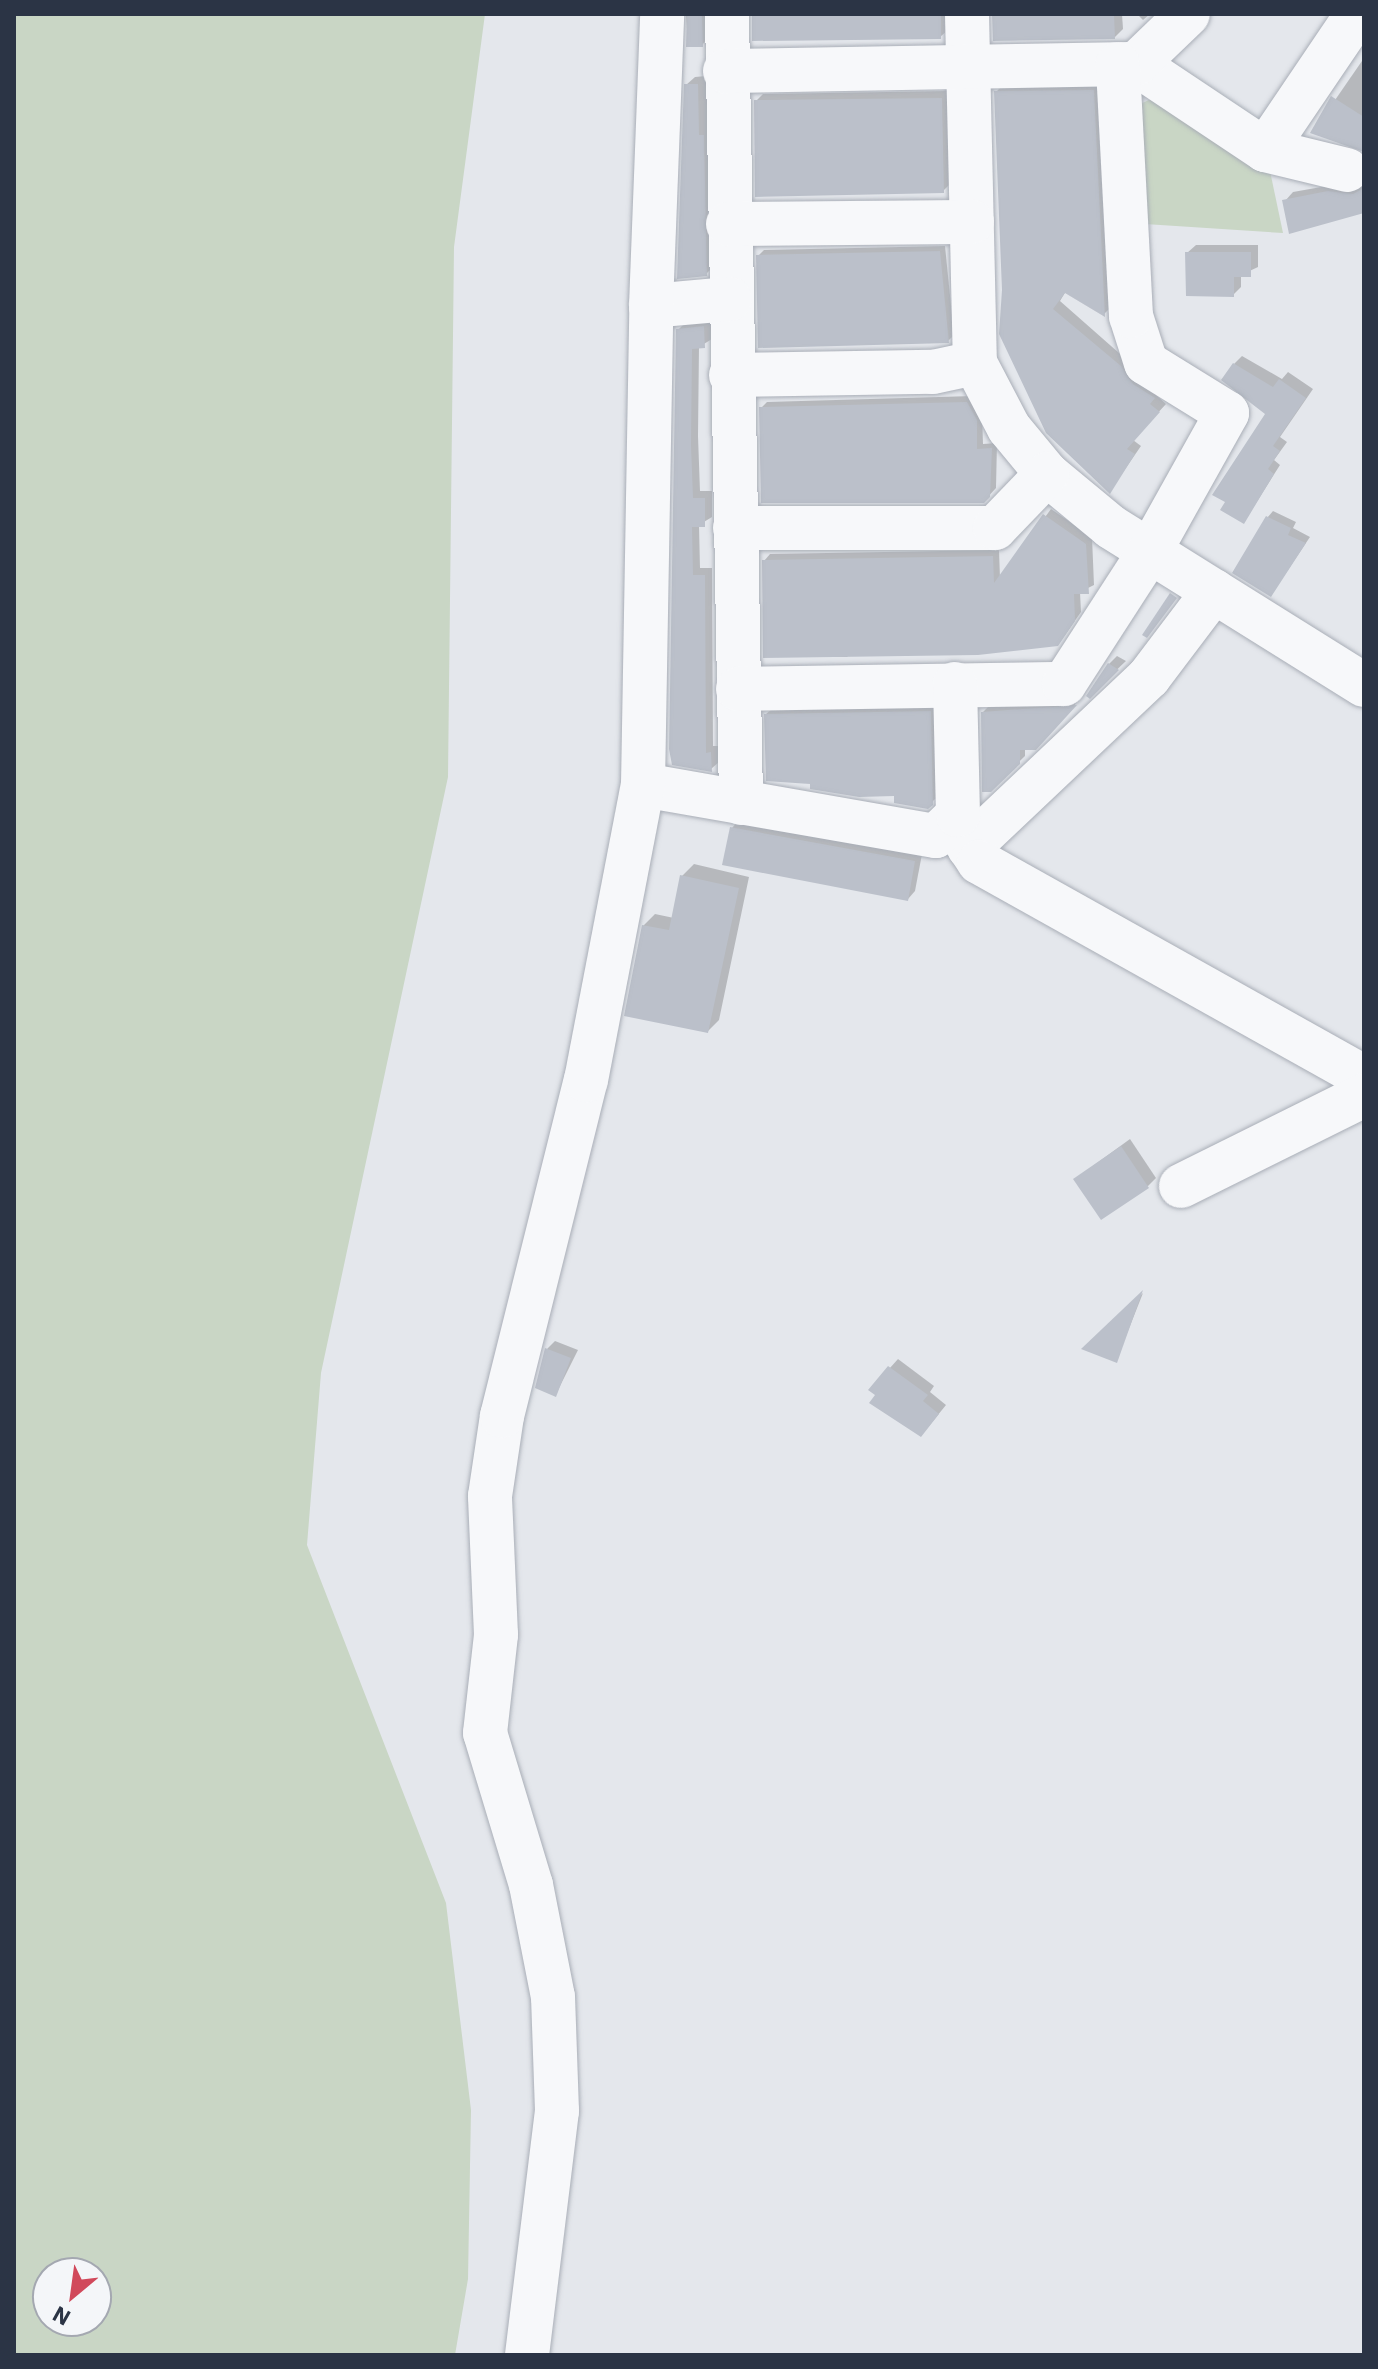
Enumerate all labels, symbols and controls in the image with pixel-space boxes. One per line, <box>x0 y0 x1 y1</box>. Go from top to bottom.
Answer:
north arrow <box>32 2257 112 2337</box>
text: N <box>47 2300 75 2333</box>

